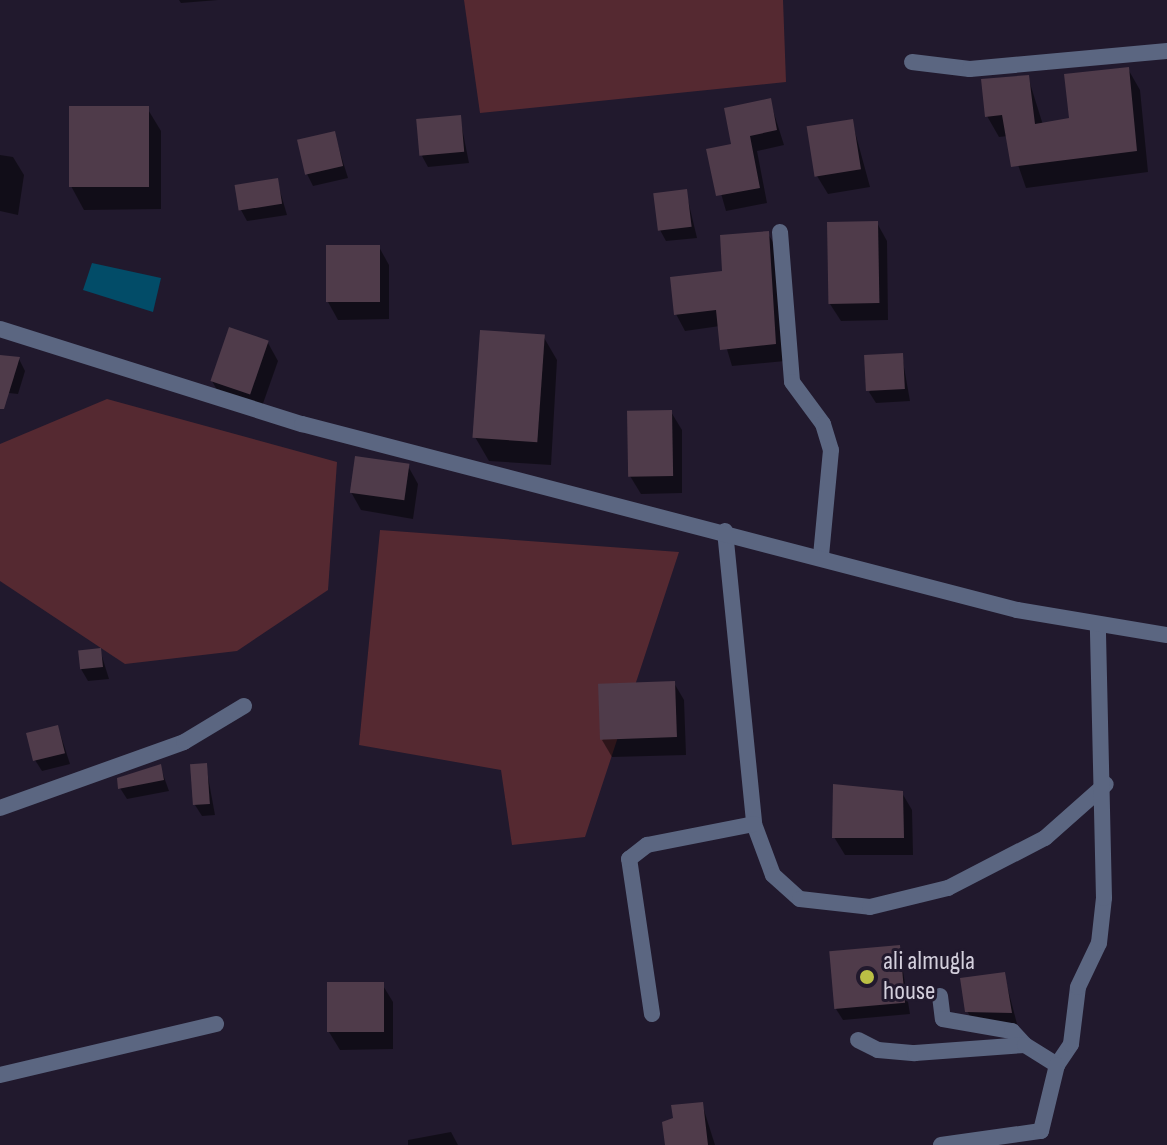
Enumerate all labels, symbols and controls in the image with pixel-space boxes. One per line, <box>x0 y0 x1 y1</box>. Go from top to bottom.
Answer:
place label: ali almugla house <box>883 946 975 1008</box>
marker: ali almugla house <box>858 968 876 986</box>

